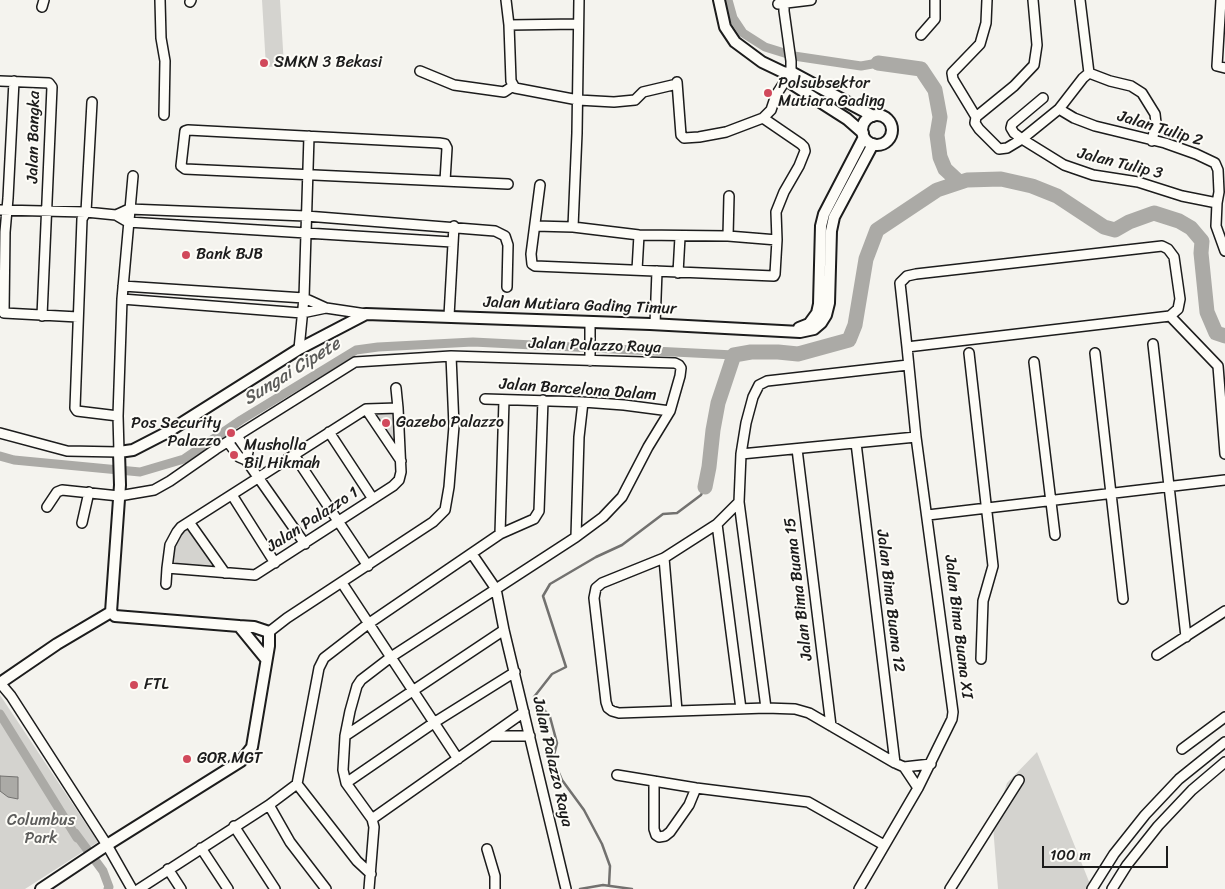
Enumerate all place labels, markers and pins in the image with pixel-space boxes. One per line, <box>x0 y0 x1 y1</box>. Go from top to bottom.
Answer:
place label: SMKN 3 Bekasi <box>274 53 382 73</box>
marker: SMKN 3 Bekasi <box>258 57 270 69</box>
place label: Polsubsektor Mutiara Gading <box>778 74 885 112</box>
marker: Polsubsektor Mutiara Gading <box>762 87 774 99</box>
place label: Bank BJB <box>196 245 263 265</box>
marker: Bank BJB <box>180 249 192 261</box>
place label: Gazebo Palazzo <box>396 413 504 433</box>
place label: Pos Security Palazzo <box>131 414 221 452</box>
marker: Gazebo Palazzo <box>380 417 392 429</box>
marker: Pos Security Palazzo <box>225 427 237 439</box>
place label: Musholla Bil Hikmah <box>244 436 320 474</box>
marker: Musholla Bil Hikmah <box>228 449 240 461</box>
place label: FTL <box>144 675 169 695</box>
marker: FTL <box>128 679 140 691</box>
place label: GOR MGT <box>197 749 262 769</box>
marker: GOR MGT <box>181 753 193 765</box>

